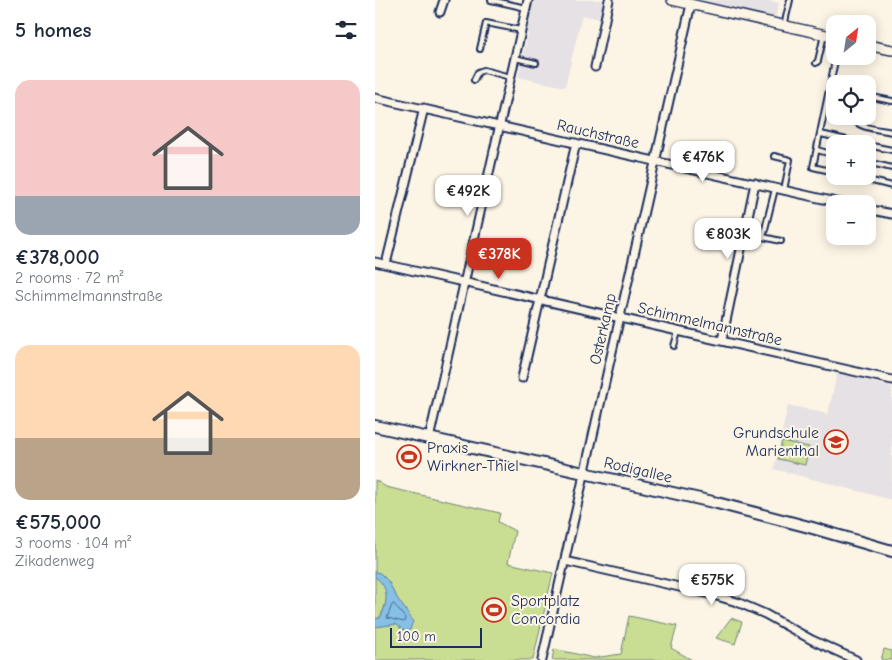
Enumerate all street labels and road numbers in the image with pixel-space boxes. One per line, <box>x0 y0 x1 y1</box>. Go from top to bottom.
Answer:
street label: Rauchstraße <box>555 116 641 152</box>
street label: Osterkamp <box>586 291 620 367</box>
street label: Schimmelmannstraße <box>636 299 784 349</box>
street label: Rodigallee <box>602 453 674 487</box>

